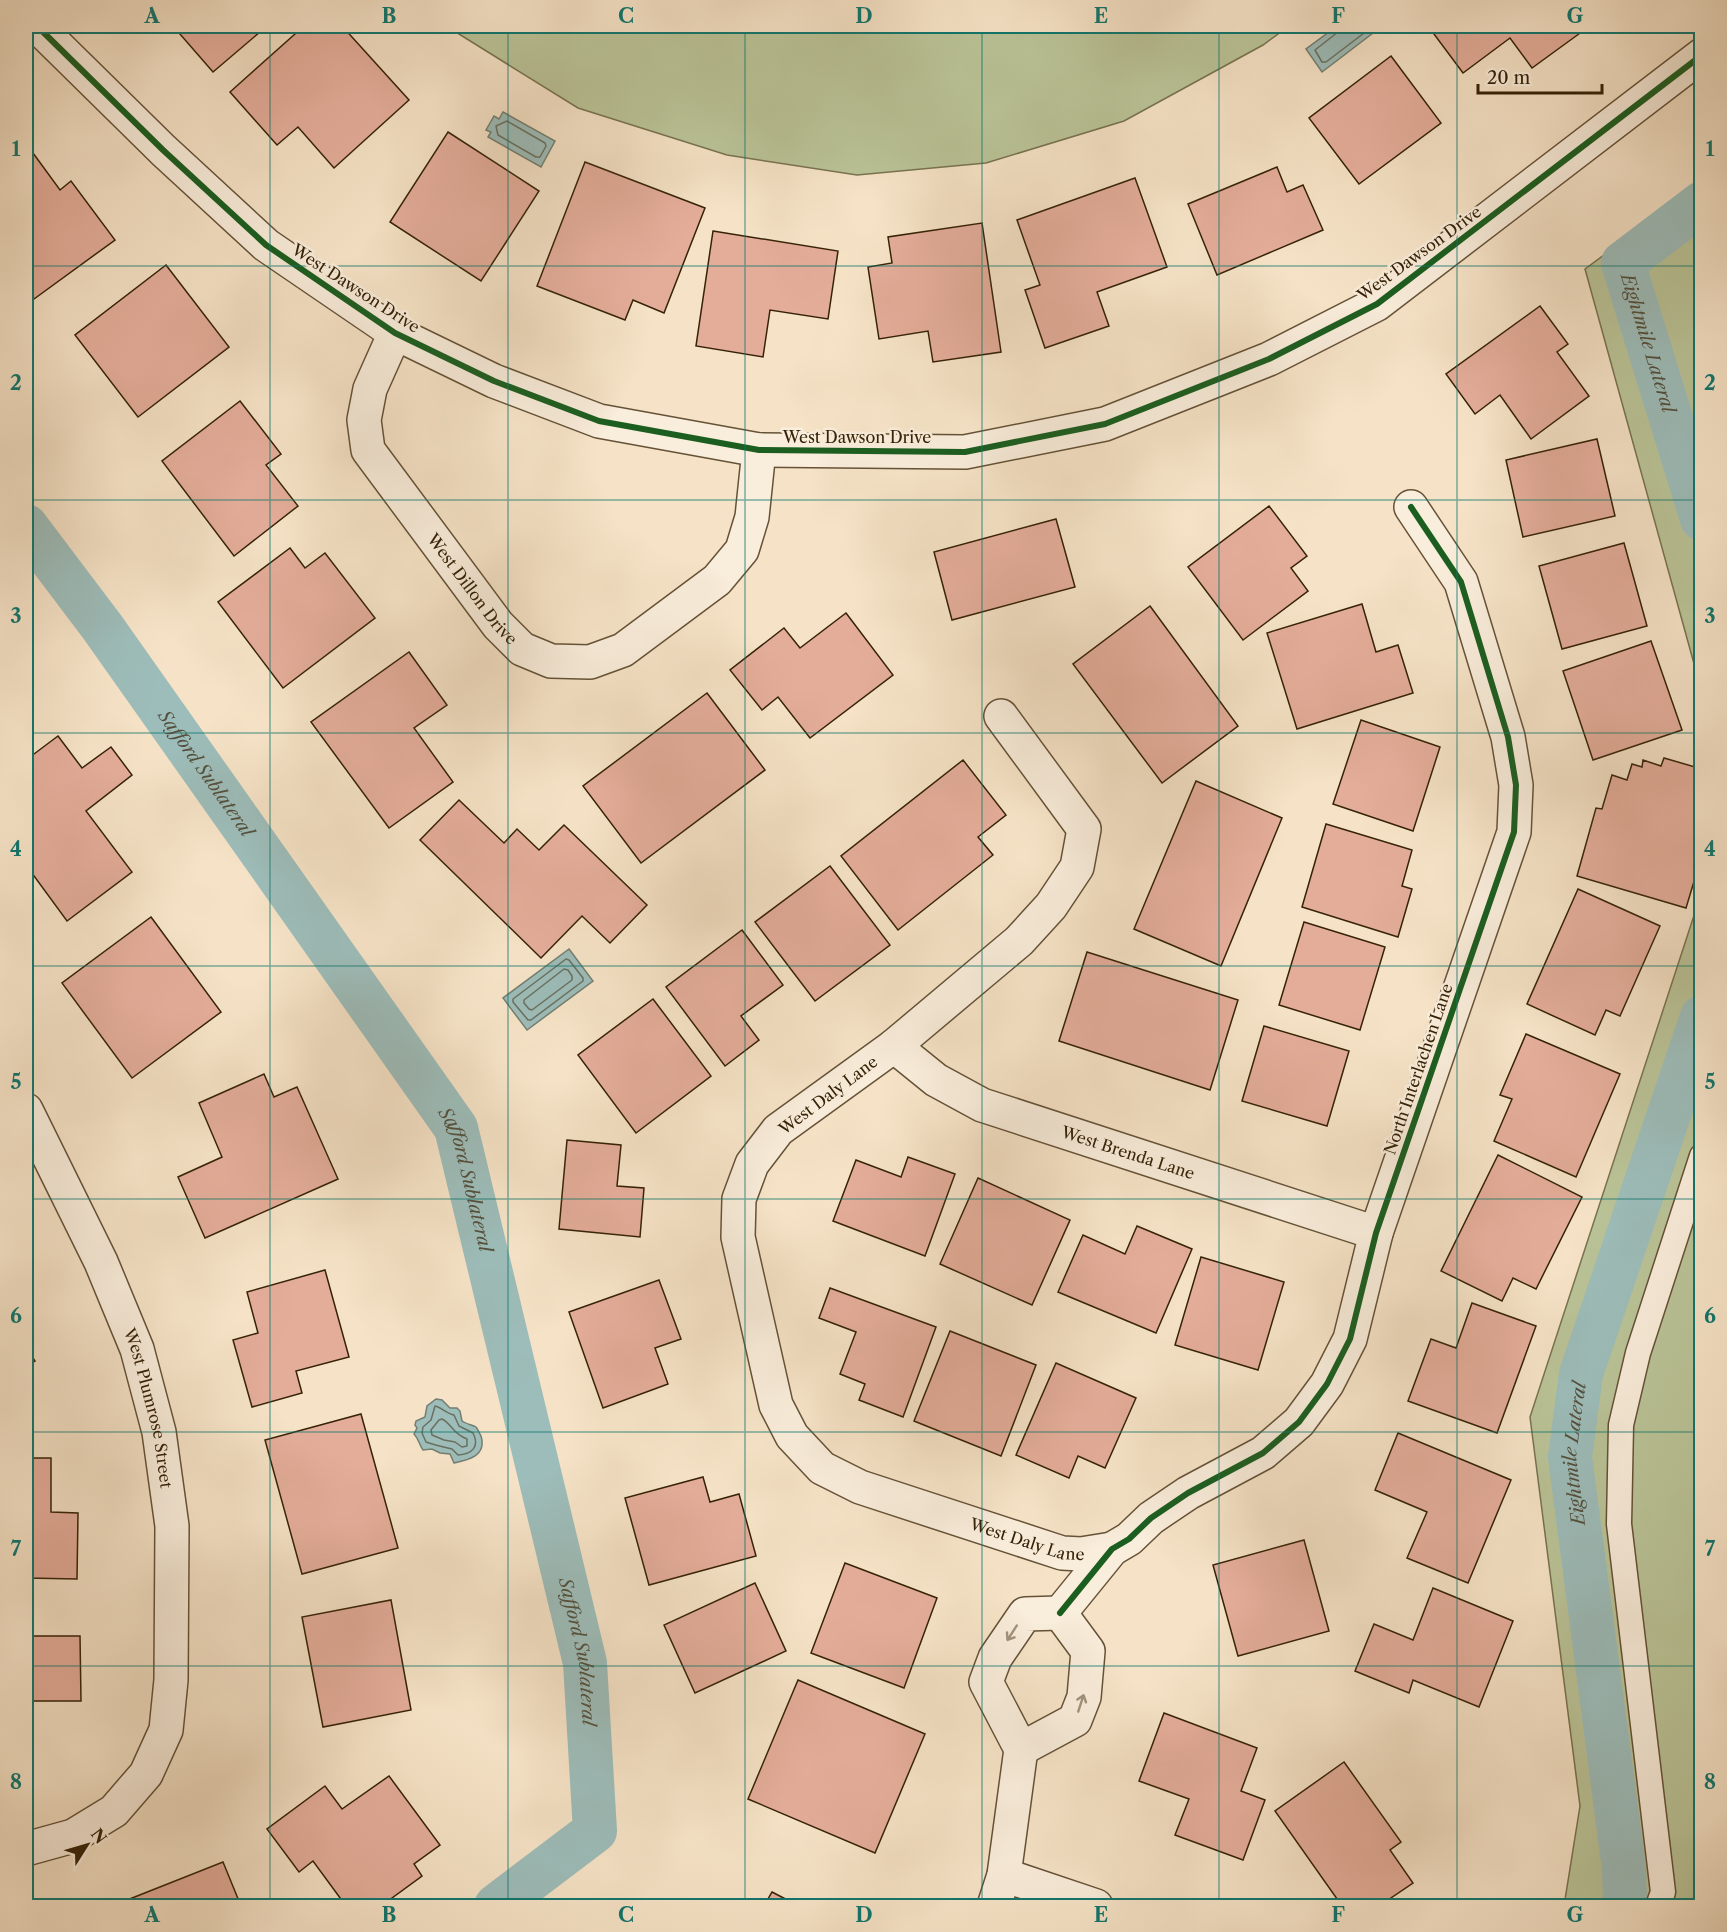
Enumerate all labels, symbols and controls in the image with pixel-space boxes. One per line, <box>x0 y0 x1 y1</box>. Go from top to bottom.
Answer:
text: A <box>143 4 160 28</box>
text: B <box>382 4 397 28</box>
text: C <box>618 4 634 28</box>
text: D <box>855 4 873 28</box>
text: E <box>1094 4 1108 28</box>
text: F <box>1331 4 1345 28</box>
text: G <box>1567 4 1584 28</box>
scale bar <box>1478 57 1602 95</box>
text: 20 m <box>1487 67 1531 89</box>
text: 1 <box>12 137 21 161</box>
text: 1 <box>1706 137 1715 161</box>
street label: West Dawson Drive <box>1352 201 1485 305</box>
street label: West Dawson Drive <box>287 239 424 337</box>
water label: Eightmile Lateral <box>1615 269 1680 418</box>
text: 2 <box>10 371 22 395</box>
text: 2 <box>1704 371 1716 395</box>
street label: West Dawson Drive <box>782 427 931 447</box>
street label: West Dillon Drive <box>423 529 522 649</box>
text: 3 <box>10 604 22 628</box>
text: 3 <box>1704 604 1716 628</box>
water label: Safford Sublateral <box>153 705 259 843</box>
text: 4 <box>10 837 22 861</box>
text: 4 <box>1704 837 1716 861</box>
street label: North Interlachen Lane <box>1379 981 1457 1157</box>
street label: West Daly Lane <box>774 1051 881 1139</box>
text: 5 <box>10 1070 22 1094</box>
text: 5 <box>1704 1070 1716 1094</box>
water label: Safford Sublateral <box>433 1102 497 1256</box>
street label: West Brenda Lane <box>1058 1121 1197 1183</box>
text: 6 <box>10 1304 22 1328</box>
text: 6 <box>1704 1304 1716 1328</box>
street label: West Plumrose Street <box>119 1324 177 1490</box>
water label: Eightmile Lateral <box>1559 1378 1591 1529</box>
street label: West Daly Lane <box>967 1513 1085 1564</box>
text: 7 <box>11 1537 22 1561</box>
text: 7 <box>1705 1537 1716 1561</box>
water label: Safford Sublateral <box>554 1575 600 1729</box>
one-way arrow <box>1006 1624 1018 1640</box>
one-way arrow <box>1077 1694 1088 1713</box>
text: 8 <box>10 1770 22 1794</box>
text: 8 <box>1704 1770 1716 1794</box>
north arrow <box>57 1815 117 1875</box>
text: N <box>87 1824 111 1848</box>
text: A <box>143 1903 160 1927</box>
text: B <box>382 1903 397 1927</box>
text: C <box>618 1903 634 1927</box>
text: D <box>855 1903 873 1927</box>
text: E <box>1094 1903 1108 1927</box>
text: F <box>1331 1903 1345 1927</box>
text: G <box>1567 1903 1584 1927</box>

